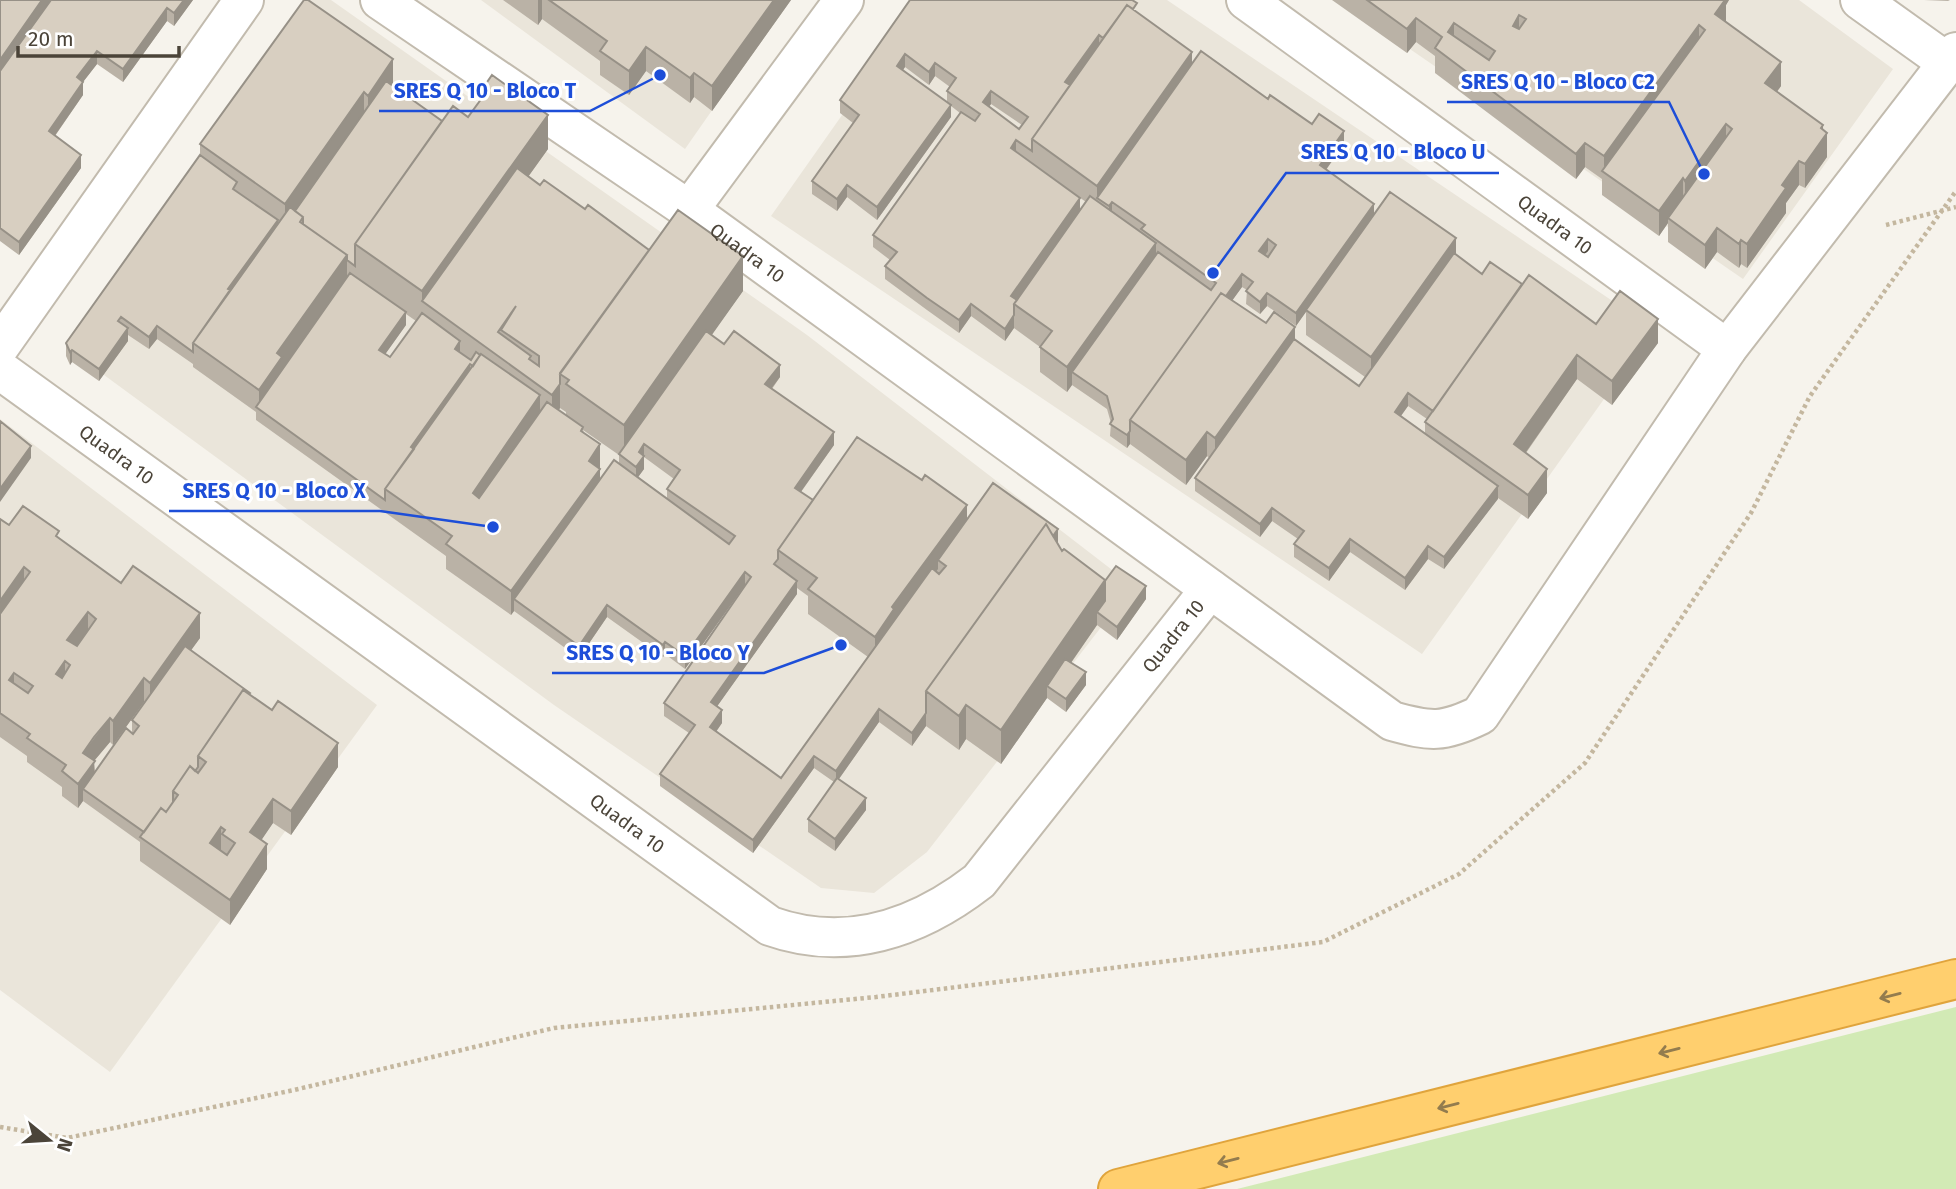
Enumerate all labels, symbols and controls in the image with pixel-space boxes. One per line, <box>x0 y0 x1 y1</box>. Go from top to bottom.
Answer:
scale bar <box>18 14 178 58</box>
text: 20 m <box>28 26 74 52</box>
callout: SRES Q 10 - Bloco C2 <box>1447 60 1669 102</box>
callout: SRES Q 10 - Bloco T <box>379 69 590 111</box>
text: SRES Q 10 - Bloco C2 <box>1461 69 1655 95</box>
text: SRES Q 10 - Bloco T <box>394 78 577 104</box>
callout: SRES Q 10 - Bloco U <box>1286 131 1499 173</box>
text: SRES Q 10 - Bloco U <box>1301 139 1485 165</box>
street label: Quadra 10 <box>1513 190 1597 259</box>
street label: Quadra 10 <box>706 218 789 287</box>
street label: Quadra 10 <box>75 420 159 489</box>
callout: SRES Q 10 - Bloco X <box>169 469 380 511</box>
text: SRES Q 10 - Bloco X <box>182 478 366 504</box>
street label: Quadra 10 <box>1137 595 1209 677</box>
callout: SRES Q 10 - Bloco Y <box>552 631 764 673</box>
text: SRES Q 10 - Bloco Y <box>566 640 750 666</box>
street label: Quadra 10 <box>586 788 669 858</box>
one-way arrow <box>1879 989 1902 1003</box>
one-way arrow <box>1658 1045 1681 1058</box>
one-way arrow <box>1438 1100 1460 1113</box>
north arrow <box>14 1105 84 1175</box>
text: N <box>52 1136 78 1155</box>
one-way arrow <box>1217 1155 1240 1168</box>

